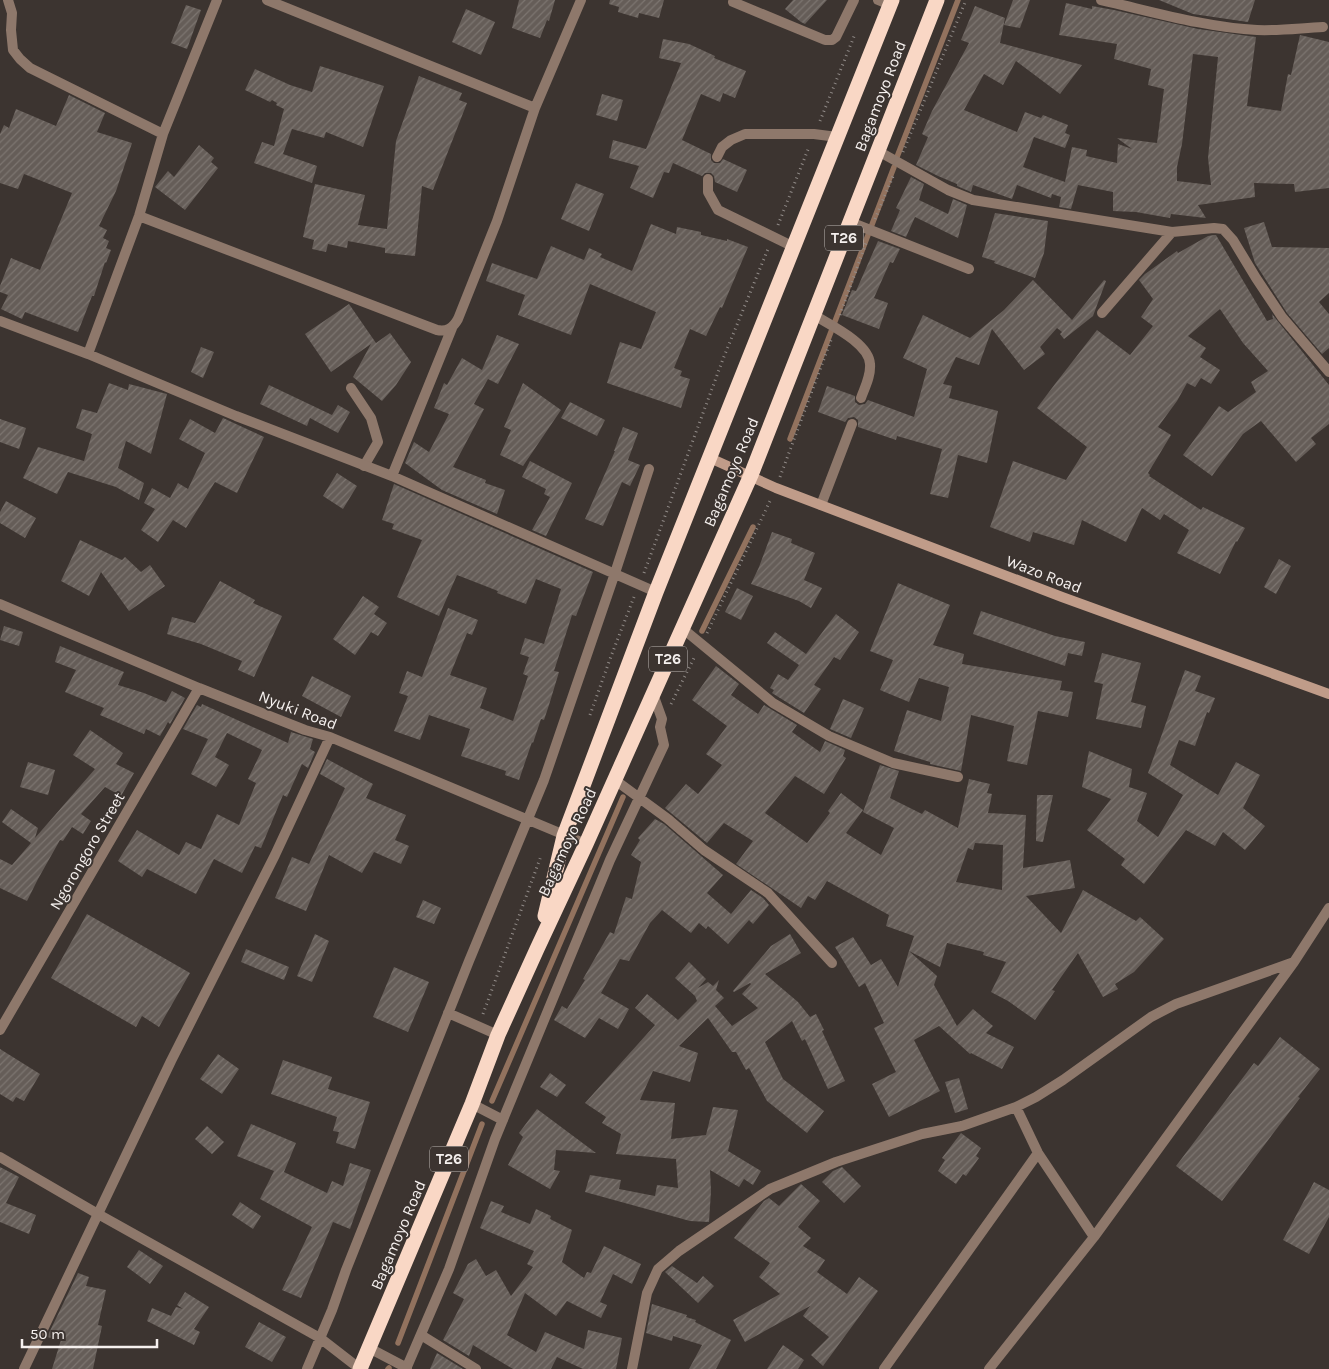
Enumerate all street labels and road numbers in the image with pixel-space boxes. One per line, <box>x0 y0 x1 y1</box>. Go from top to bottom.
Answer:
street label: Bagamoyo Road <box>850 38 910 154</box>
road number: T26 <box>825 226 863 250</box>
street label: Bagamoyo Road <box>699 414 763 530</box>
street label: Wazo Road <box>1003 551 1085 597</box>
road number: T26 <box>649 646 687 672</box>
street label: Nyuki Road <box>256 686 340 734</box>
street label: Bagamoyo Road <box>534 785 600 899</box>
street label: Ngorongoro Street <box>46 789 128 913</box>
road number: T26 <box>430 1146 468 1172</box>
street label: Bagamoyo Road <box>366 1177 430 1293</box>

